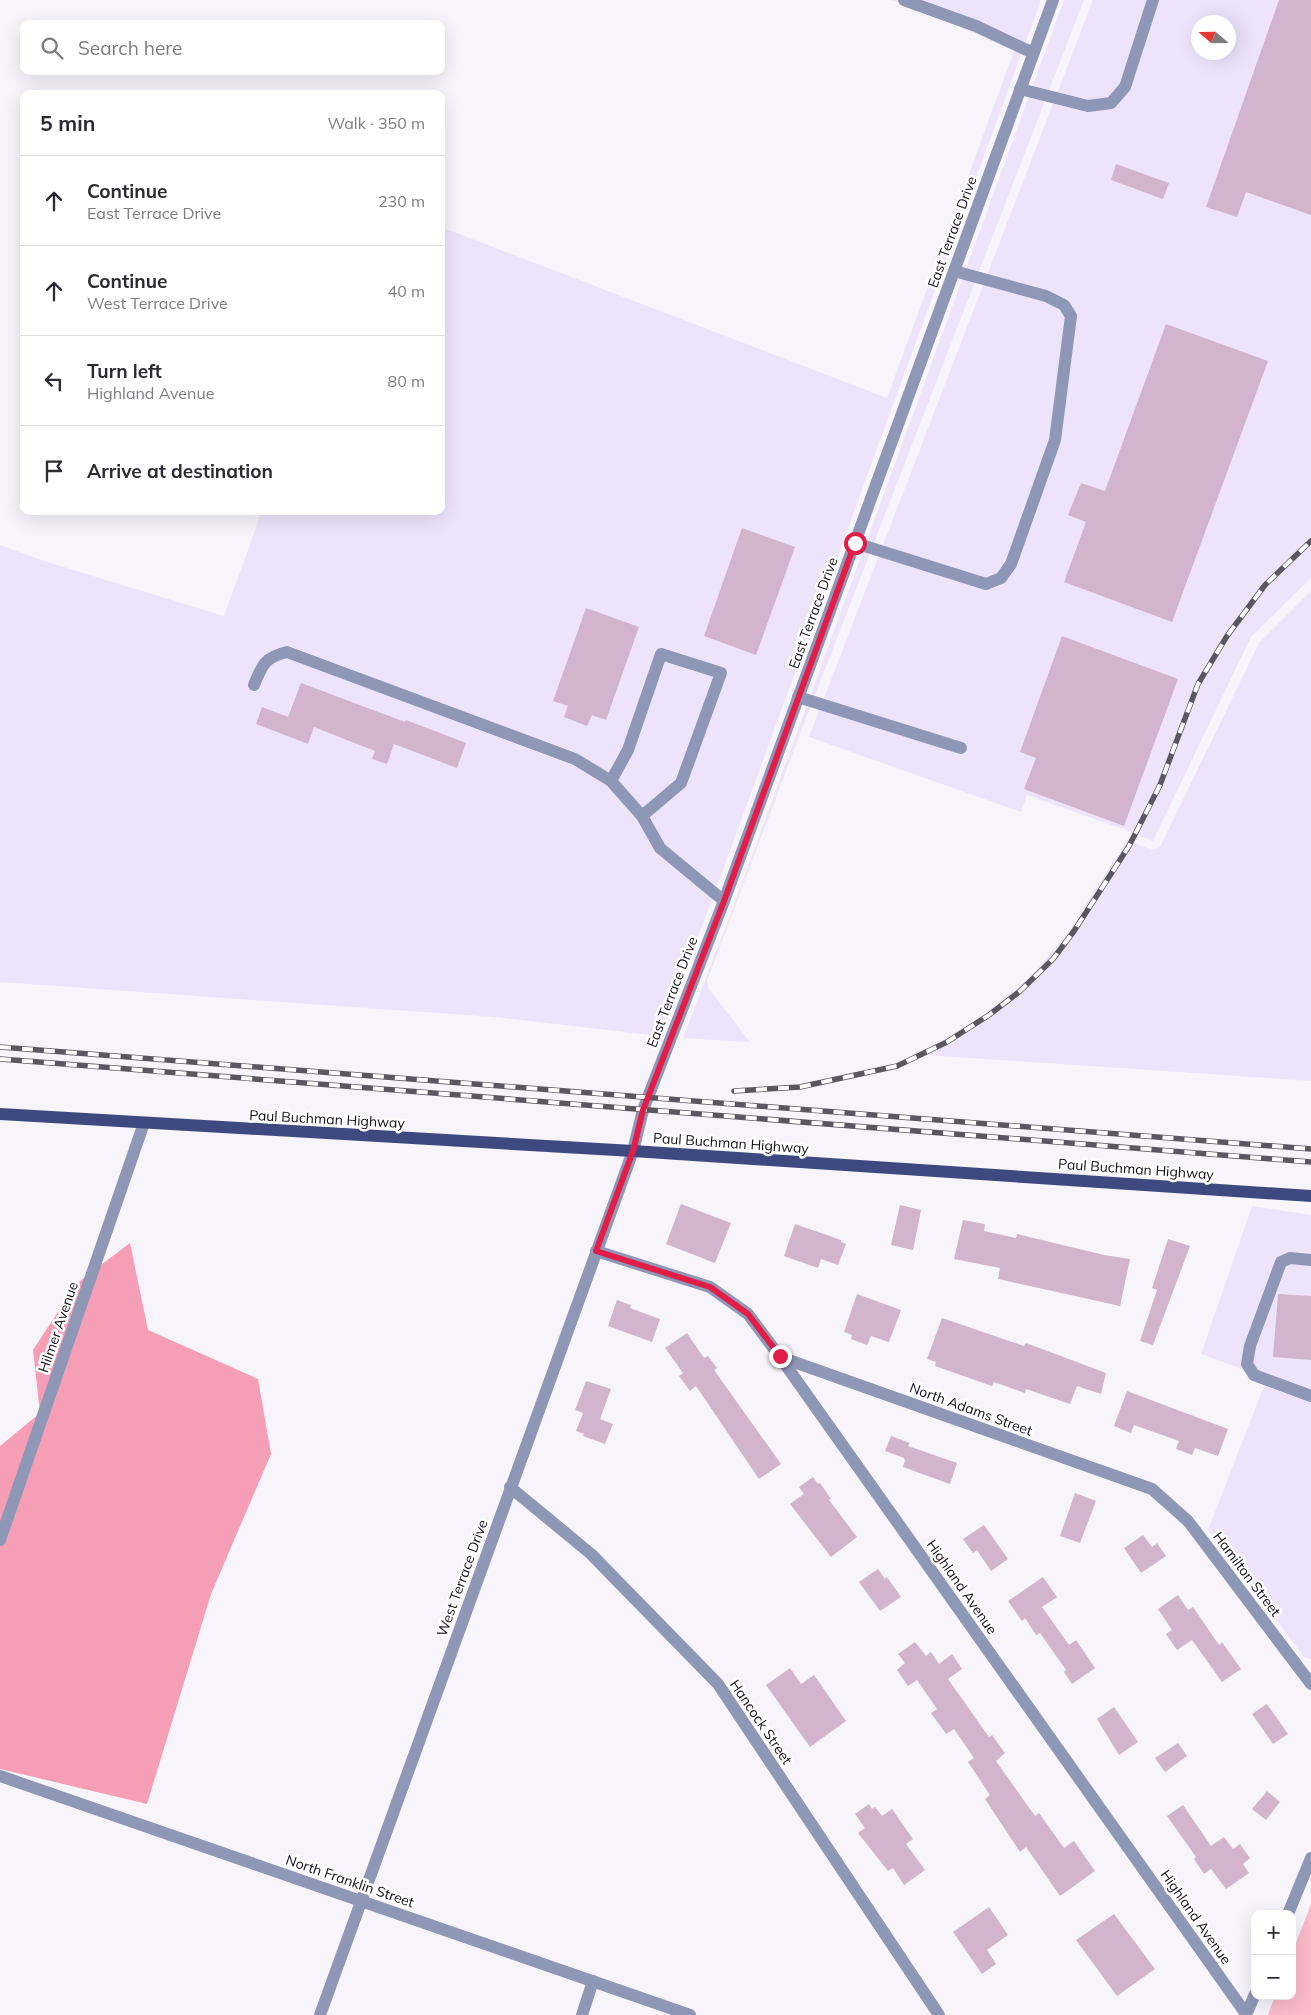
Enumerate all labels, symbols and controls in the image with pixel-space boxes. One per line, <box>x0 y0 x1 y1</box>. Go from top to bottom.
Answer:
north arrow <box>1191 15 1236 60</box>
search box <box>20 20 445 75</box>
icon: search <box>38 34 66 62</box>
text: Search here <box>78 36 182 60</box>
text: 5 min <box>40 110 95 136</box>
text: Walk · 350 m <box>327 113 425 133</box>
street label: East Terrace Drive <box>923 174 981 290</box>
text: Continue <box>87 179 167 203</box>
icon: ahead <box>40 187 68 215</box>
text: 230 m <box>378 191 425 211</box>
text: East Terrace Drive <box>87 203 221 223</box>
text: Continue <box>87 269 167 293</box>
icon: ahead <box>40 277 68 305</box>
text: 40 m <box>388 281 425 301</box>
text: West Terrace Drive <box>87 293 228 313</box>
text: Turn left <box>87 359 162 383</box>
icon: left <box>40 367 68 395</box>
text: 80 m <box>388 371 425 391</box>
text: Highland Avenue <box>87 383 214 403</box>
icon: arrive <box>40 457 68 485</box>
text: Arrive at destination <box>87 459 273 483</box>
route start <box>844 532 867 555</box>
street label: East Terrace Drive <box>784 555 842 671</box>
street label: East Terrace Drive <box>643 934 701 1050</box>
street label: Paul Buchman Highway <box>249 1106 406 1132</box>
street label: Paul Buchman Highway <box>653 1129 810 1157</box>
street label: Paul Buchman Highway <box>1058 1155 1215 1183</box>
street label: Hilmer Avenue <box>34 1279 82 1375</box>
route end <box>769 1345 792 1368</box>
street label: North Adams Street <box>907 1378 1035 1440</box>
street label: West Terrace Drive <box>432 1517 492 1639</box>
street label: Hamilton Street <box>1209 1528 1285 1620</box>
street label: Highland Avenue <box>923 1536 1001 1638</box>
street label: Hancock Street <box>726 1676 796 1768</box>
street label: North Franklin Street <box>284 1851 417 1911</box>
street label: Highland Avenue <box>1157 1866 1235 1968</box>
map controls <box>1251 1910 1296 2000</box>
button: + <box>1251 1910 1296 1955</box>
button: − <box>1251 1955 1296 2000</box>

